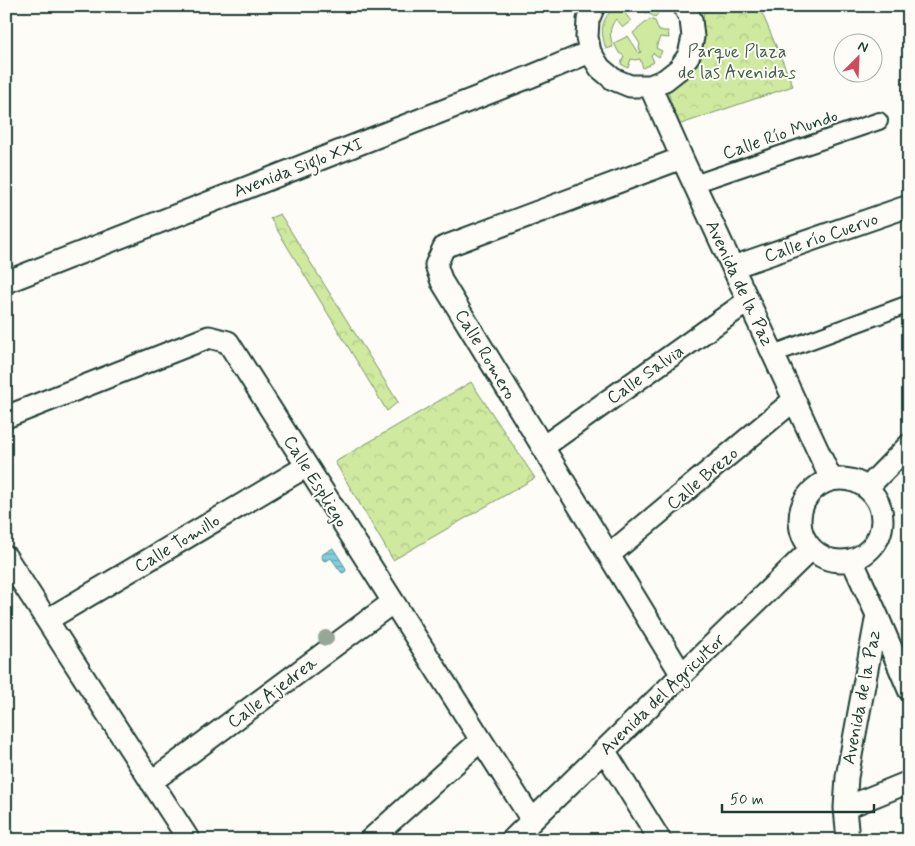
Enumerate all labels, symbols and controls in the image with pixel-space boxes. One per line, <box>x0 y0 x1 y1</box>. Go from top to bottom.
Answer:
north arrow <box>832 32 882 82</box>
text: N <box>855 37 871 57</box>
park label: Parque Plaza de las Avenidas <box>678 40 796 85</box>
street label: Calle Río Mundo <box>719 104 841 166</box>
street label: Avenida Siglo XXI <box>230 132 367 206</box>
street label: Calle río Cuervo <box>761 207 881 269</box>
street label: Avenida de la Paz <box>699 217 779 350</box>
street label: Calle Romero <box>449 305 522 404</box>
street label: Calle Salvia <box>602 339 689 410</box>
street label: Calle Espliego <box>277 431 353 532</box>
street label: Calle Brezo <box>662 442 744 516</box>
street label: Calle Tomillo <box>130 509 225 579</box>
street label: Avenida del Agricultor <box>595 628 732 761</box>
street label: Avenida de la Paz <box>837 628 887 766</box>
street label: Calle Ajedrea <box>223 651 323 734</box>
scale bar <box>722 781 875 813</box>
text: 50 m <box>730 790 764 810</box>

